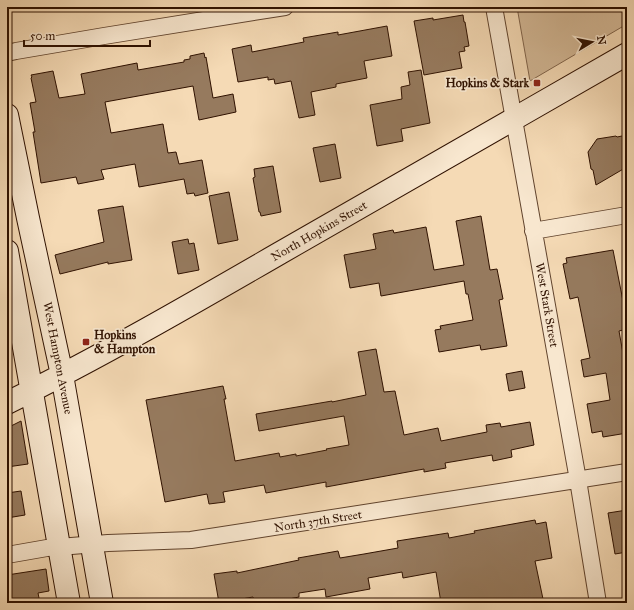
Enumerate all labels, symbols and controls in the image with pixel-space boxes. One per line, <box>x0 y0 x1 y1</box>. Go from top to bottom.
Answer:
scale bar <box>24 22 150 48</box>
north arrow <box>572 22 612 62</box>
text: 50 m <box>30 29 55 43</box>
text: N <box>594 35 609 47</box>
place label: Hopkins & Stark <box>445 76 529 91</box>
marker: Hopkins & Stark <box>532 78 542 88</box>
street label: North Hopkins Street <box>269 197 370 264</box>
street label: West Stark Street <box>533 262 561 349</box>
street label: West Hampton Avenue <box>40 301 76 415</box>
place label: Hopkins & Hampton <box>94 328 156 357</box>
marker: Hopkins & Hampton <box>81 337 91 347</box>
street label: North 37th Street <box>273 507 364 535</box>

